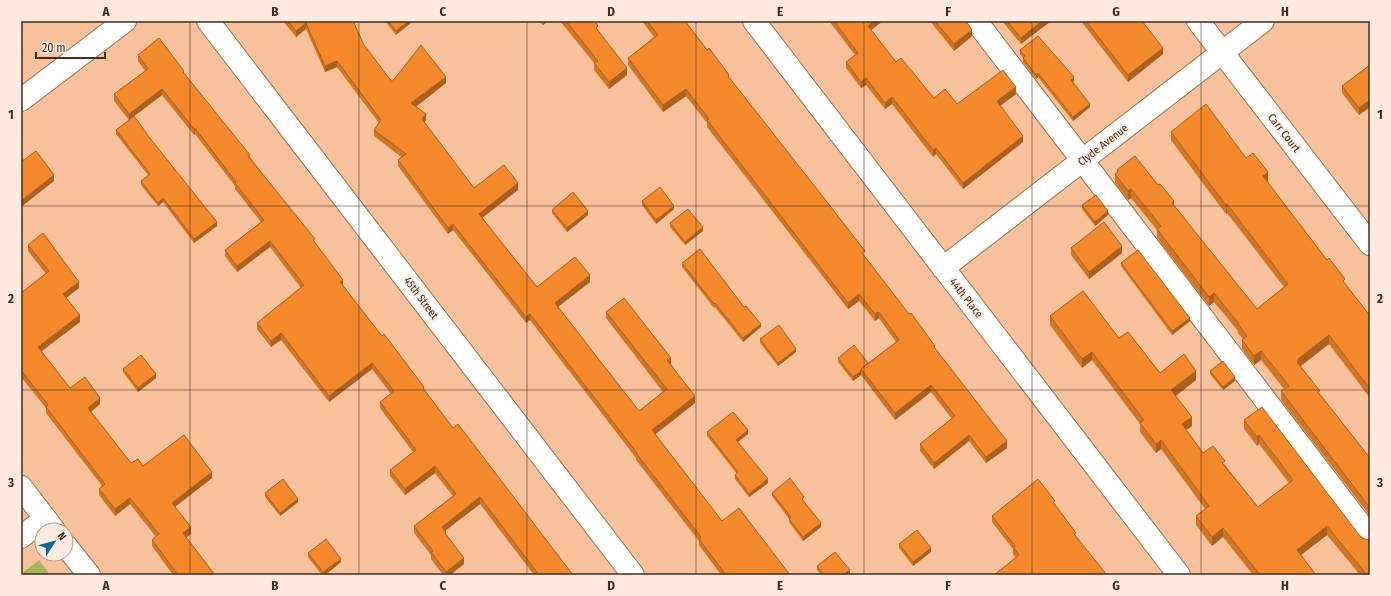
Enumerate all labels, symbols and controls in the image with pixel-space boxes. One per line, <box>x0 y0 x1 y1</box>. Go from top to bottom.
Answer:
text: A <box>101 4 110 19</box>
text: B <box>271 4 279 19</box>
text: C <box>440 4 447 19</box>
text: D <box>607 4 615 19</box>
text: E <box>777 4 783 19</box>
text: F <box>945 4 951 19</box>
text: G <box>1112 4 1120 19</box>
text: H <box>1281 4 1289 19</box>
scale bar <box>36 34 105 60</box>
text: 20 m <box>42 41 66 55</box>
text: 1 <box>8 107 14 122</box>
text: 1 <box>1377 107 1383 122</box>
street label: Carr Court <box>1265 111 1303 155</box>
street label: Clyde Avenue <box>1075 121 1131 169</box>
street label: 45th Street <box>401 274 441 322</box>
street label: 44th Place <box>947 276 985 320</box>
text: 2 <box>7 291 14 306</box>
text: 2 <box>1376 291 1383 306</box>
text: 3 <box>7 475 14 490</box>
text: 3 <box>1376 475 1383 490</box>
north arrow <box>34 522 74 562</box>
text: N <box>54 530 69 543</box>
text: A <box>101 578 110 593</box>
text: B <box>271 578 279 593</box>
text: C <box>440 578 447 593</box>
text: D <box>607 578 615 593</box>
text: E <box>777 578 783 593</box>
text: F <box>945 578 951 593</box>
text: G <box>1112 578 1120 593</box>
text: H <box>1281 578 1289 593</box>

